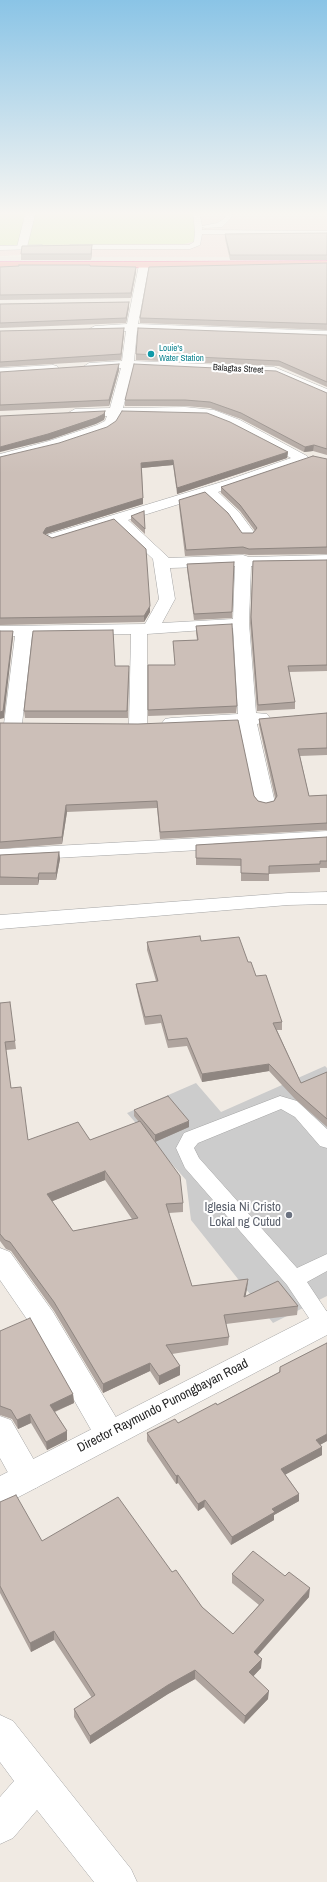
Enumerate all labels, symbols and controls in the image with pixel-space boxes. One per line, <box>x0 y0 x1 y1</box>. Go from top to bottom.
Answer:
place label: Louie's Water Station <box>159 344 204 365</box>
marker: Louie's Water Station <box>146 349 156 359</box>
street label: Balagtas Street <box>213 362 263 376</box>
place label: Iglesia Ni Cristo Lokal ng Cutud <box>205 1200 281 1231</box>
marker: Iglesia Ni Cristo Lokal ng Cutud <box>284 1210 294 1220</box>
street label: Director Raymundo Punongbayan Road <box>75 1356 251 1456</box>

